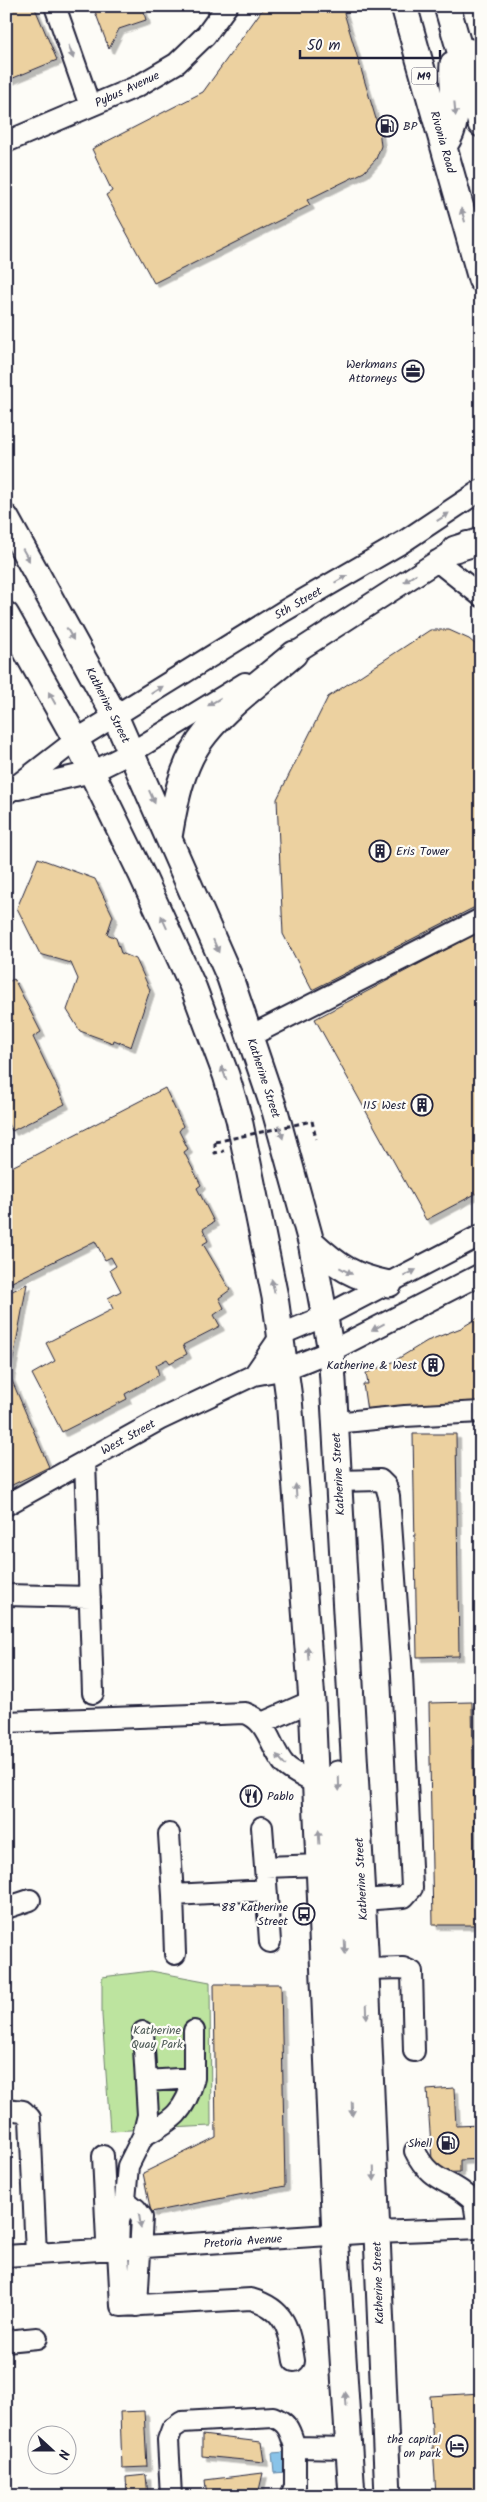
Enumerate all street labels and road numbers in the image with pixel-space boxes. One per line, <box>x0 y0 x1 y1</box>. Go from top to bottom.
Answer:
street label: Pybus Avenue <box>92 66 163 113</box>
road number: M9 <box>412 68 436 84</box>
street label: Rivonia Road <box>425 109 461 177</box>
street label: 5th Street <box>271 582 326 625</box>
street label: Katherine Street <box>80 664 135 747</box>
street label: Katherine Street <box>242 1036 286 1121</box>
street label: West Street <box>97 1414 159 1460</box>
street label: Katherine Street <box>327 1432 350 1516</box>
street label: Katherine Street <box>350 1837 373 1921</box>
street label: Pretoria Avenue <box>203 2229 283 2254</box>
street label: Katherine Street <box>368 2241 389 2325</box>

